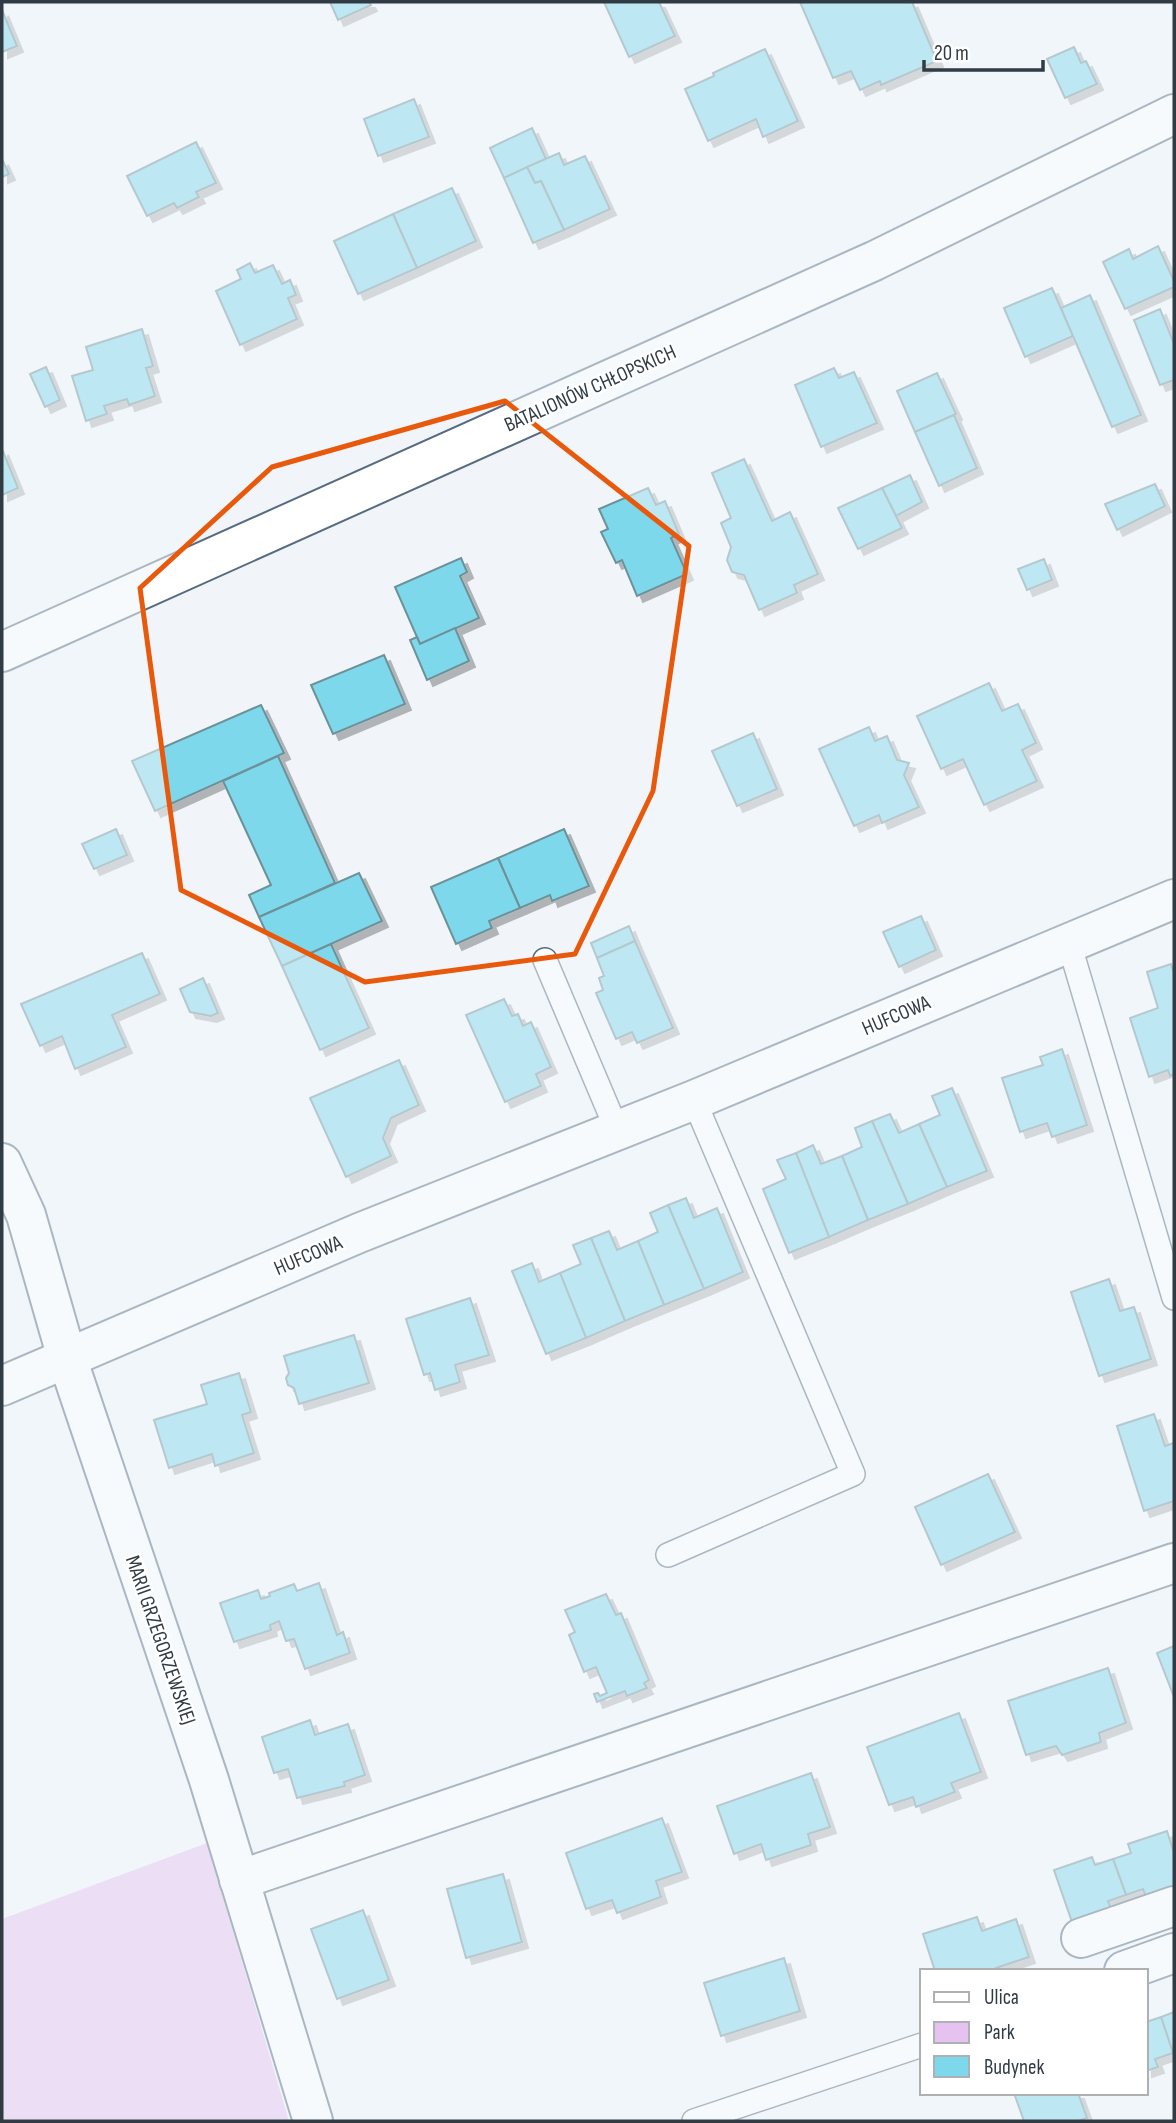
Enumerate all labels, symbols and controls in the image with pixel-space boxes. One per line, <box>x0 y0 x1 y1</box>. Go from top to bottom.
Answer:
scale bar <box>924 28 1043 72</box>
text: 20 m <box>934 41 969 66</box>
street label: BATALIONÓW CHŁOPSKICH <box>500 339 680 438</box>
street label: HUFCOWA <box>858 990 935 1041</box>
street label: HUFCOWA <box>270 1230 347 1281</box>
street label: MARII GRZEGORZEWSKIEJ <box>120 1552 201 1728</box>
legend <box>920 1969 1148 2095</box>
text: Ulica <box>984 1985 1019 2010</box>
text: Park <box>984 2020 1015 2045</box>
text: Budynek <box>984 2055 1044 2080</box>

